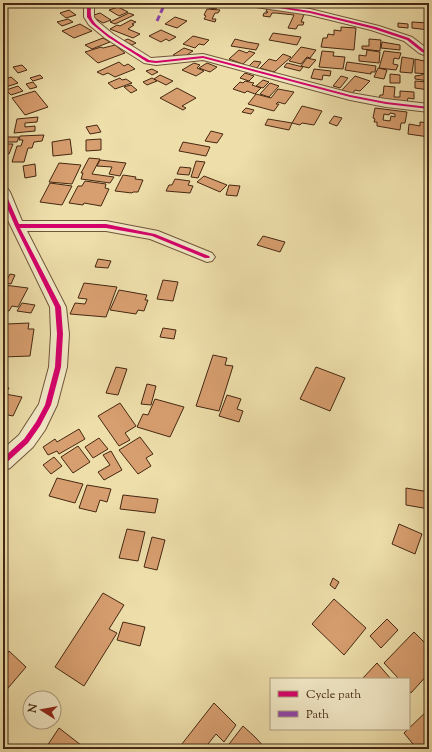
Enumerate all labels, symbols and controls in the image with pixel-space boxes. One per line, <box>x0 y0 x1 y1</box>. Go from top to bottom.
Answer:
legend <box>270 678 410 730</box>
text: Cycle path <box>306 686 361 704</box>
north arrow <box>22 690 62 730</box>
text: N <box>24 702 42 715</box>
text: Path <box>306 706 329 724</box>

